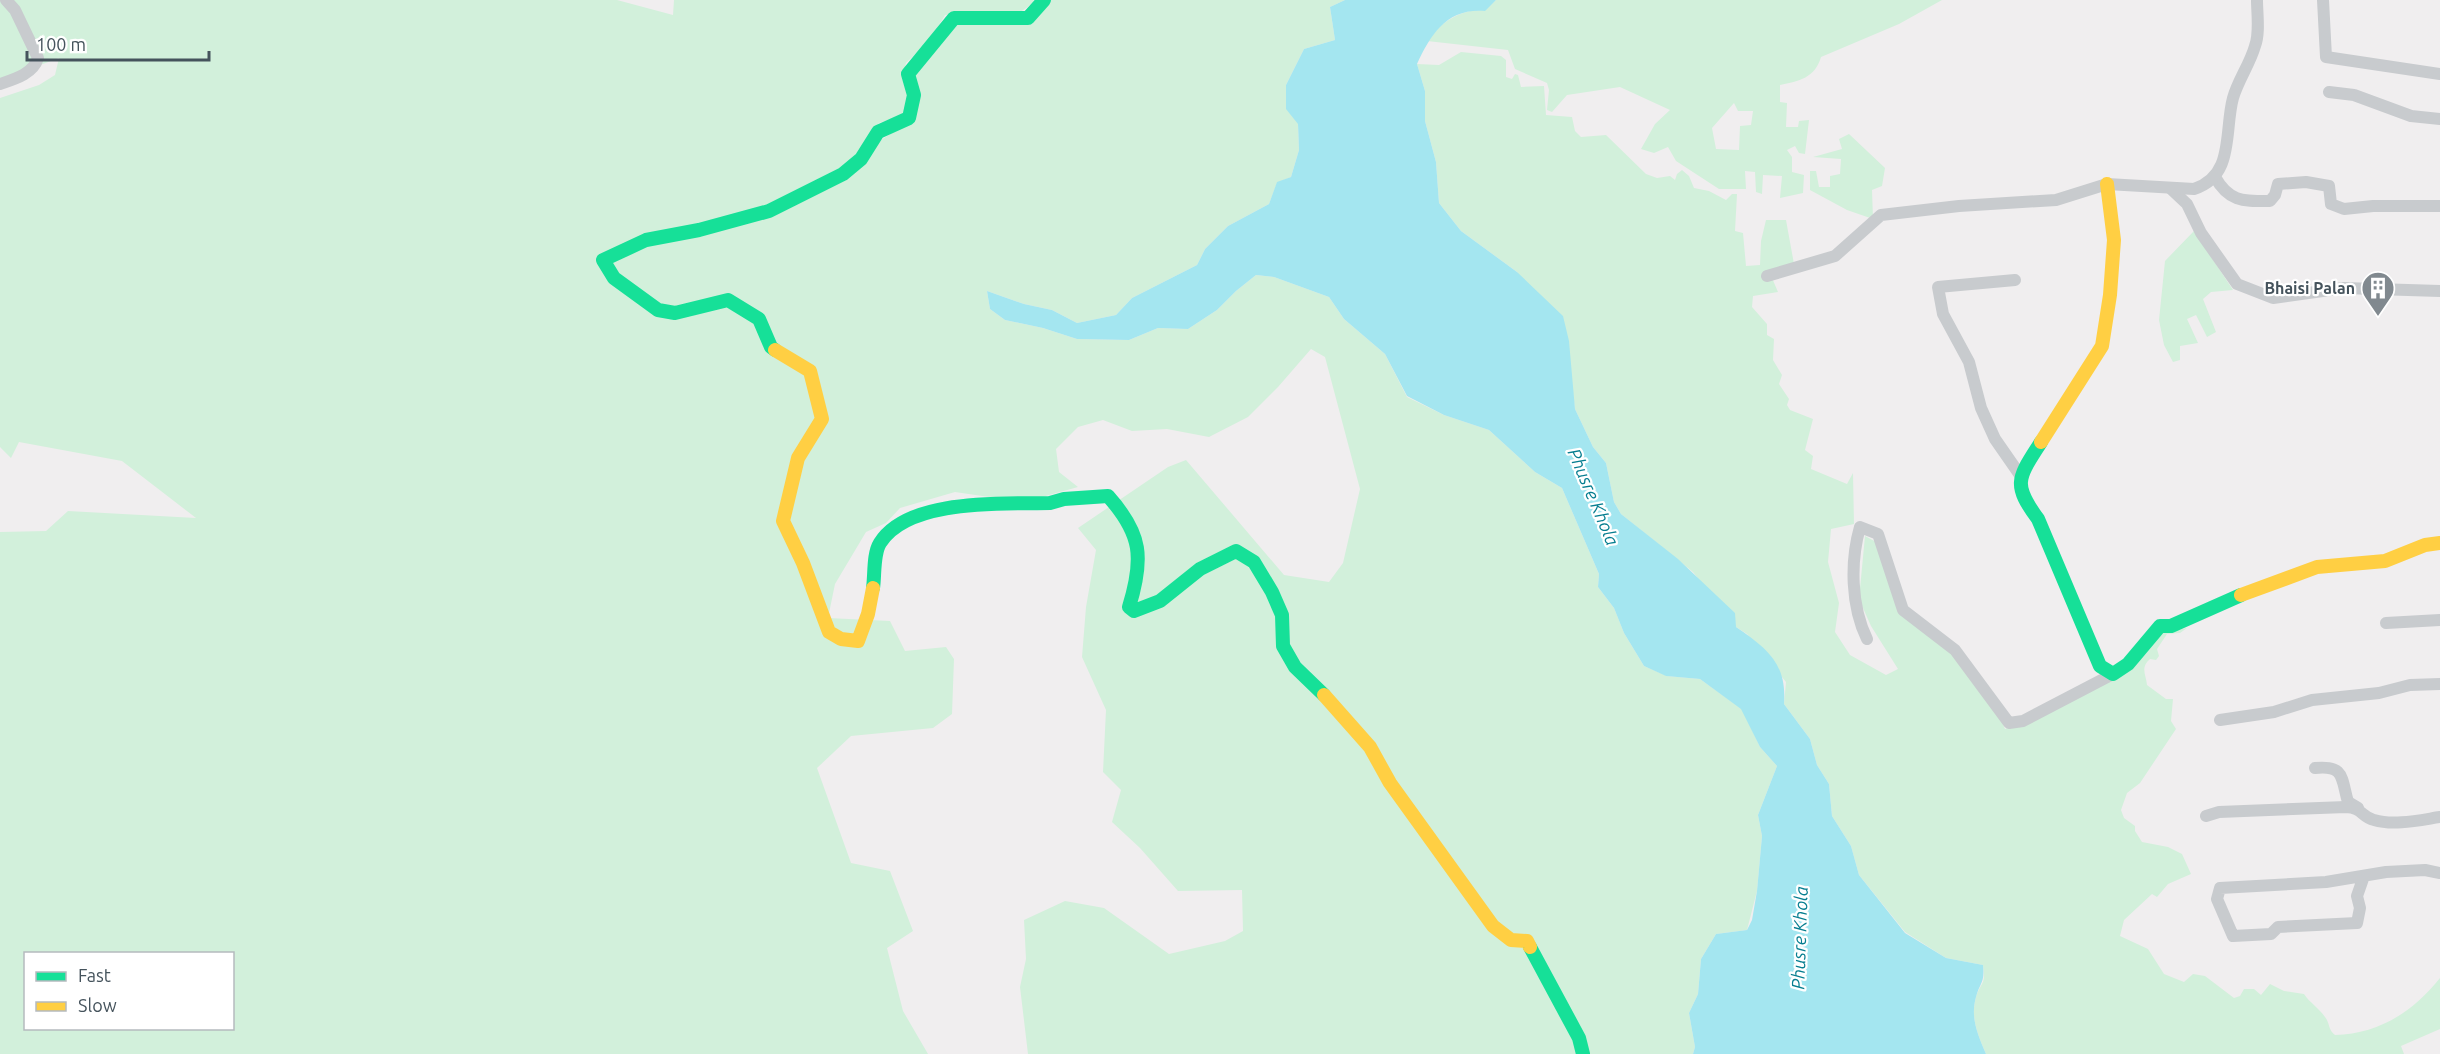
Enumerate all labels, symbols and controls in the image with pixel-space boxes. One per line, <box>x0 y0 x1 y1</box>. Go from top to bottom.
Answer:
scale bar <box>27 24 208 62</box>
text: 100 m <box>36 34 86 54</box>
building icon: Bhaisi Palan <box>2360 270 2396 317</box>
place label: Bhaisi Palan <box>2264 279 2355 297</box>
water label: Phusre Khola <box>1565 445 1623 548</box>
water label: Phusre Khola <box>1787 886 1811 990</box>
legend <box>24 952 234 1030</box>
text: Fast <box>78 965 111 985</box>
text: Slow <box>78 995 117 1015</box>

